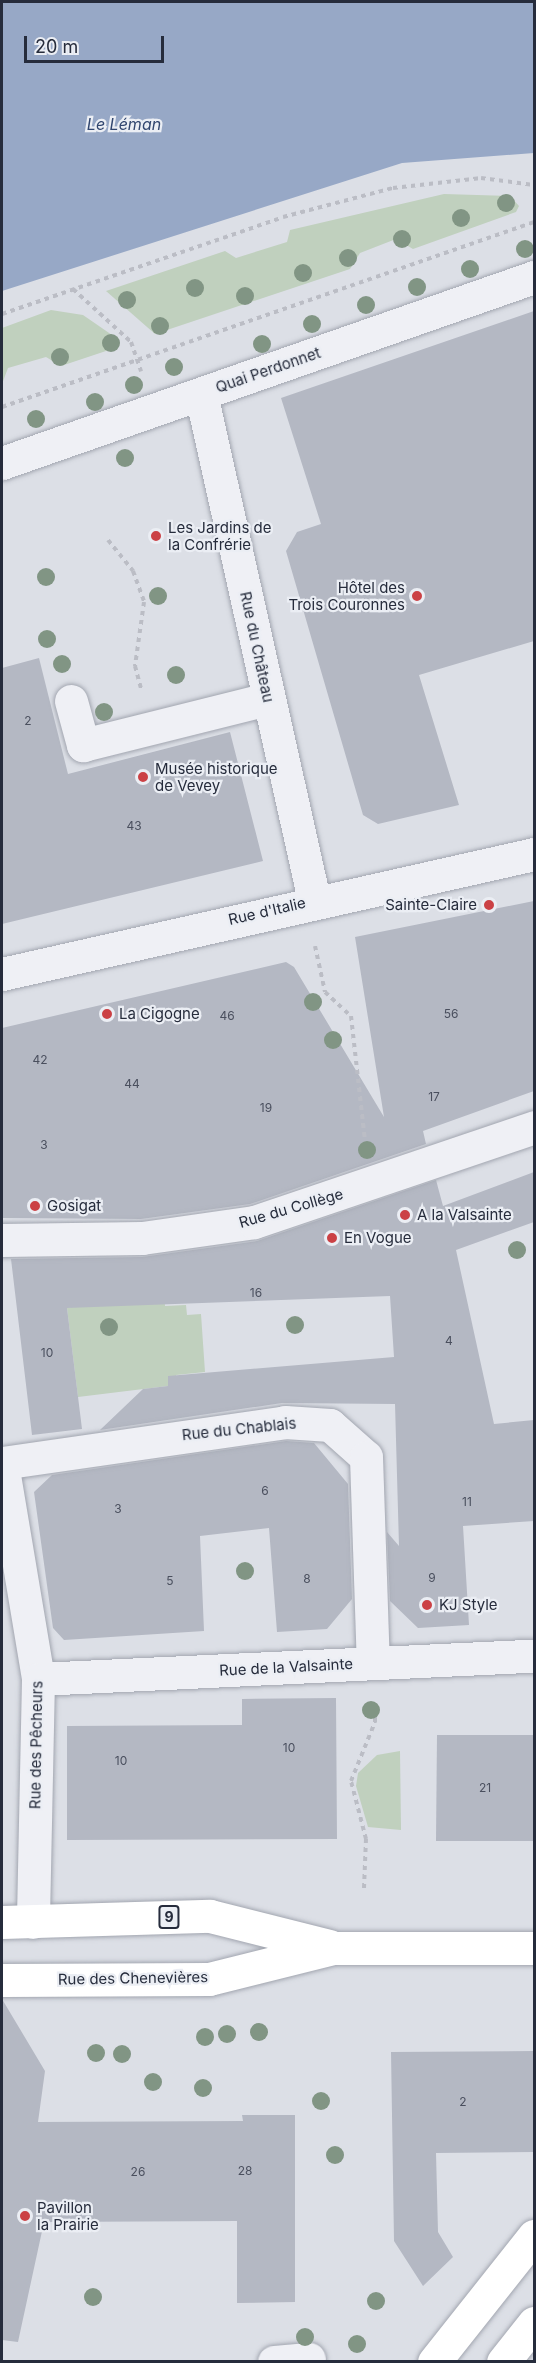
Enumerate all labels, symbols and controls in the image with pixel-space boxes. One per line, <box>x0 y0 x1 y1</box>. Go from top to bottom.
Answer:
scale bar <box>27 24 166 62</box>
text: 20 m <box>35 36 78 57</box>
water label: Le Léman <box>87 114 161 134</box>
street label: Quai Perdonnet <box>213 344 323 396</box>
place label: Les Jardins de la Confrérie <box>168 518 271 553</box>
marker: Les Jardins de la Confrérie <box>149 529 163 543</box>
place label: Hôtel des Trois Couronnes <box>288 578 405 613</box>
marker: Hôtel des Trois Couronnes <box>410 589 424 603</box>
street label: Rue du Château <box>236 590 278 704</box>
house number: 2 <box>24 714 32 728</box>
place label: Musée historique de Vevey <box>155 759 278 794</box>
marker: Musée historique de Vevey <box>136 770 150 784</box>
house number: 43 <box>126 819 142 833</box>
street label: Rue d'Italie <box>227 893 307 929</box>
place label: Sainte-Claire <box>385 896 477 914</box>
marker: Sainte-Claire <box>482 898 496 912</box>
place label: La Cigogne <box>119 1005 200 1023</box>
marker: La Cigogne <box>100 1007 114 1021</box>
house number: 56 <box>444 1007 458 1021</box>
house number: 46 <box>219 1009 235 1023</box>
house number: 42 <box>32 1053 48 1067</box>
house number: 44 <box>124 1077 140 1091</box>
house number: 17 <box>428 1090 440 1104</box>
house number: 19 <box>260 1101 272 1115</box>
house number: 3 <box>40 1138 48 1152</box>
street label: Rue du Collège <box>237 1185 345 1231</box>
place label: Gosigat <box>47 1197 101 1215</box>
marker: Gosigat <box>28 1199 42 1213</box>
place label: A la Valsainte <box>417 1206 512 1224</box>
marker: A la Valsainte <box>398 1208 412 1222</box>
place label: En Vogue <box>344 1229 411 1247</box>
marker: En Vogue <box>325 1231 339 1245</box>
house number: 16 <box>250 1286 262 1300</box>
house number: 4 <box>445 1334 453 1348</box>
house number: 10 <box>41 1346 53 1360</box>
street label: Rue du Chablais <box>181 1414 297 1444</box>
house number: 6 <box>261 1484 269 1498</box>
house number: 11 <box>462 1495 472 1509</box>
house number: 3 <box>114 1502 122 1516</box>
house number: 9 <box>428 1571 436 1585</box>
house number: 8 <box>303 1572 311 1586</box>
house number: 5 <box>166 1574 174 1588</box>
place label: KJ Style <box>439 1596 498 1614</box>
marker: KJ Style <box>420 1598 434 1612</box>
street label: Rue de la Valsainte <box>219 1655 353 1679</box>
street label: Rue des Pêcheurs <box>26 1681 46 1809</box>
house number: 10 <box>283 1741 295 1755</box>
house number: 10 <box>115 1754 127 1768</box>
house number: 21 <box>479 1781 491 1795</box>
road number: 9 <box>157 1906 181 1928</box>
street label: Rue des Chenevières <box>58 1968 208 1988</box>
house number: 2 <box>459 2095 467 2109</box>
house number: 28 <box>238 2164 252 2178</box>
house number: 26 <box>131 2165 145 2179</box>
place label: Pavillon la Prairie <box>37 2198 99 2233</box>
marker: Pavillon la Prairie <box>18 2209 32 2223</box>

